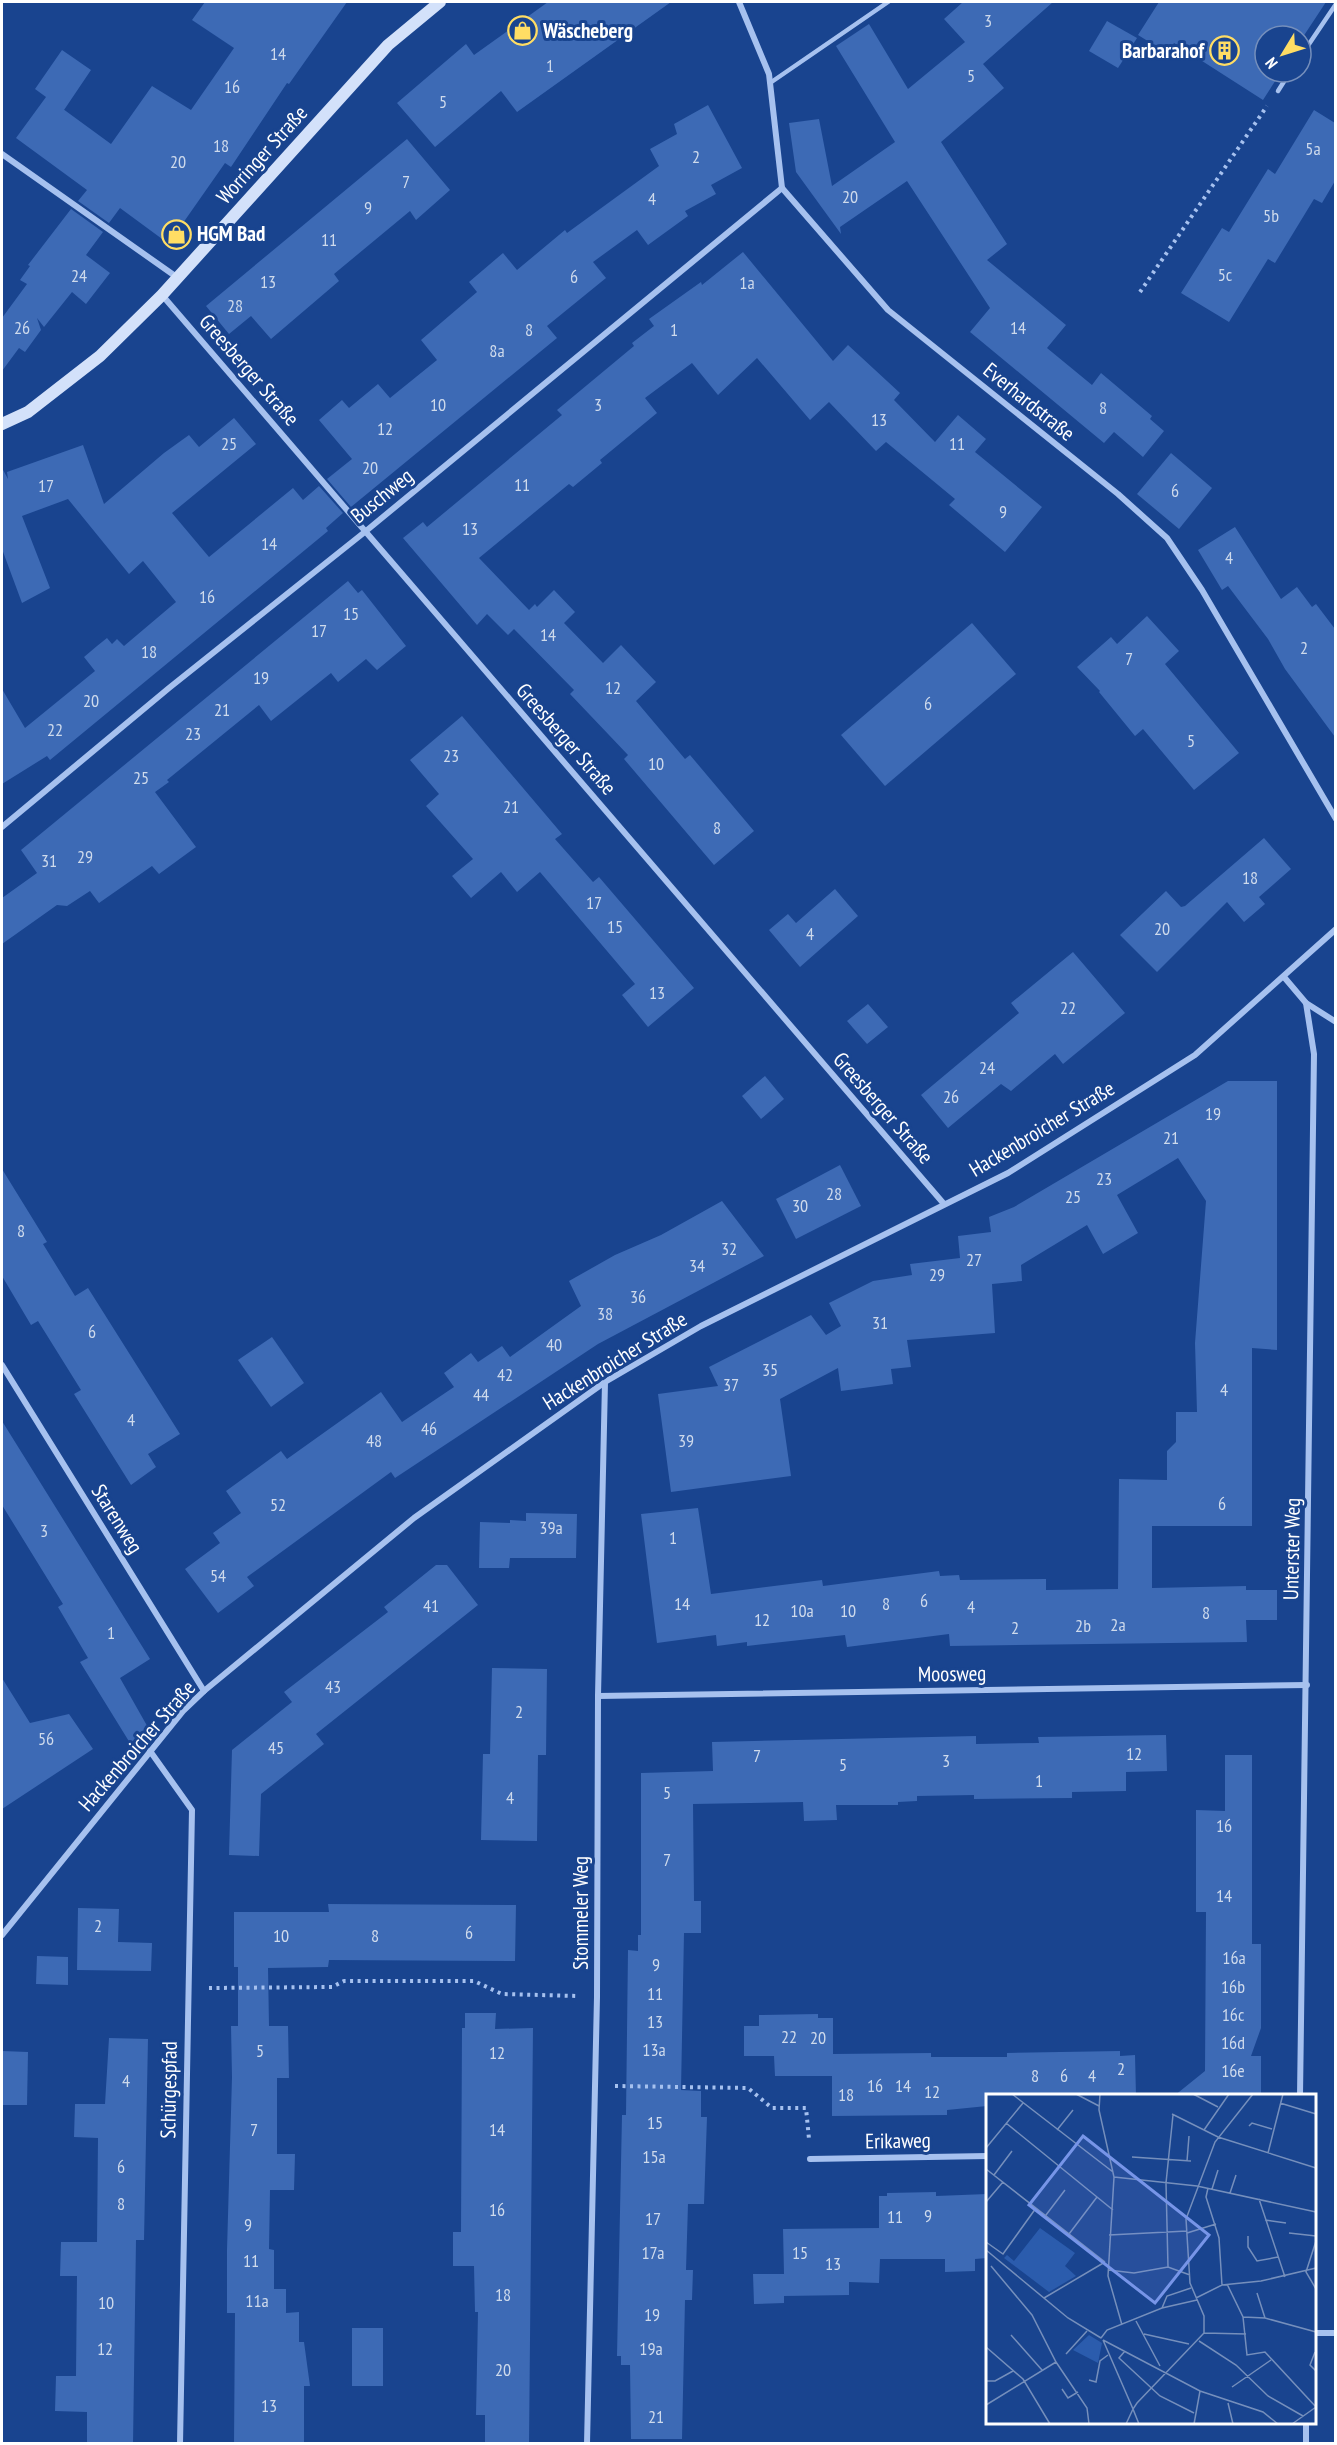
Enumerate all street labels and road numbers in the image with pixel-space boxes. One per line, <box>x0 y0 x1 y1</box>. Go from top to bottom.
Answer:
street label: Worringer Straße <box>210 100 313 210</box>
street label: Greesberger Straße <box>193 308 305 431</box>
street label: Everhardstraße <box>978 356 1081 447</box>
street label: Buschweg <box>345 462 418 529</box>
street label: Greesberger Straße <box>510 677 622 800</box>
street label: Greesberger Straße <box>827 1046 939 1169</box>
street label: Hackenbroicher Straße <box>964 1075 1119 1183</box>
street label: Hackenbroicher Straße <box>538 1305 692 1416</box>
street label: Starenweg <box>86 1479 149 1558</box>
street label: Unterster Weg <box>1277 1498 1306 1600</box>
street label: Moosweg <box>918 1659 986 1688</box>
street label: Hackenbroicher Straße <box>72 1675 201 1817</box>
street label: Stommeler Weg <box>567 1856 594 1970</box>
street label: Schürgespfad <box>154 2041 183 2139</box>
street label: Erikaweg <box>865 2126 931 2155</box>

